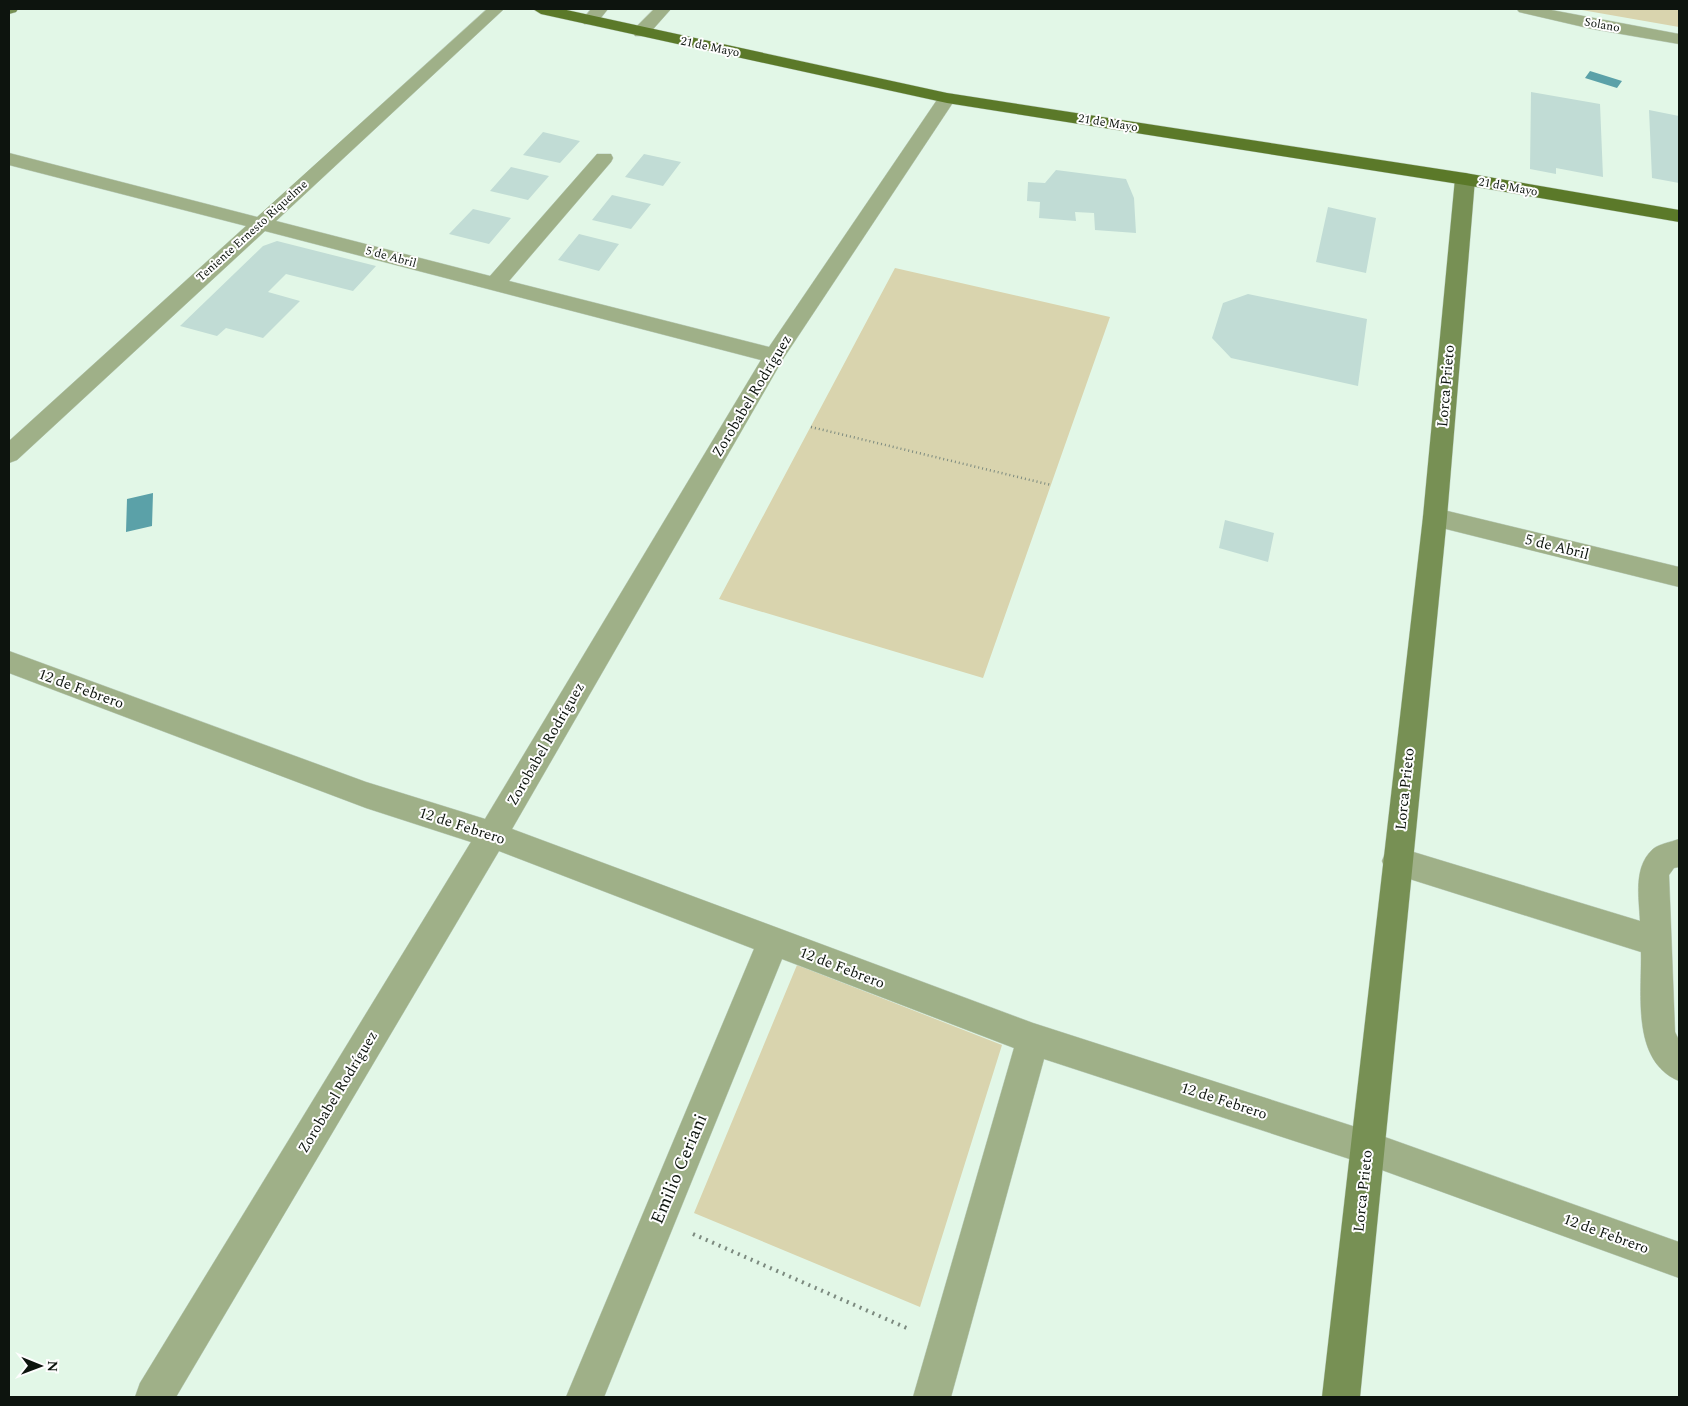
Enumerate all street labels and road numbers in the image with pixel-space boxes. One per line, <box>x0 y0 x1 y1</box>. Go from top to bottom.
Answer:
street label: Solano <box>1583 13 1621 37</box>
street label: 21 de Mayo <box>679 31 741 63</box>
street label: 21 de Mayo <box>1077 109 1139 137</box>
street label: 21 de Mayo <box>1477 172 1539 202</box>
street label: Teniente Ernesto Riquelme <box>192 175 312 286</box>
street label: 5 de Abril <box>363 241 419 273</box>
street label: Zorobabel Rodríguez <box>706 330 798 462</box>
street label: Lorca Prieto <box>1431 344 1461 428</box>
street label: 5 de Abril <box>1523 528 1591 566</box>
street label: 12 de Febrero <box>35 663 127 715</box>
street label: Zorobabel Rodríguez <box>501 678 591 810</box>
street label: Lorca Prieto <box>1389 747 1421 831</box>
street label: 12 de Febrero <box>416 801 508 851</box>
street label: 12 de Febrero <box>796 941 888 995</box>
street label: Zorobabel Rodríguez <box>292 1026 384 1158</box>
street label: 12 de Febrero <box>1178 1076 1270 1126</box>
street label: Emilio Ceriani <box>644 1110 714 1228</box>
street label: Lorca Prieto <box>1347 1149 1379 1233</box>
street label: 12 de Febrero <box>1560 1208 1652 1260</box>

